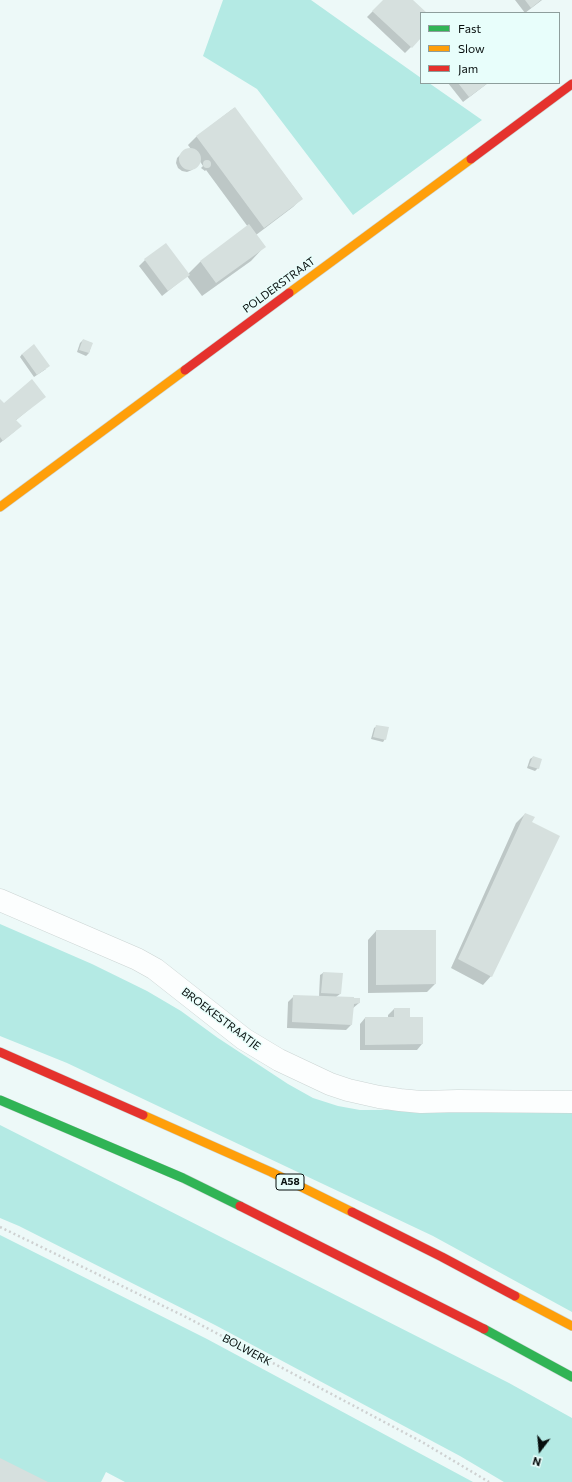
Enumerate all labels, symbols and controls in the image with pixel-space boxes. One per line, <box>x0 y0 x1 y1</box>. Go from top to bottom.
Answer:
legend <box>420 12 560 84</box>
text: Fast <box>458 21 481 35</box>
text: Slow <box>458 41 485 55</box>
text: Jam <box>458 61 478 75</box>
street label: POLDERSTRAAT <box>240 254 318 316</box>
street label: BROEKESTRAATJE <box>179 985 263 1053</box>
road number: A58 <box>276 1174 304 1190</box>
street label: BOLWERK <box>220 1331 274 1369</box>
north arrow <box>520 1430 560 1470</box>
text: N <box>531 1455 542 1469</box>

